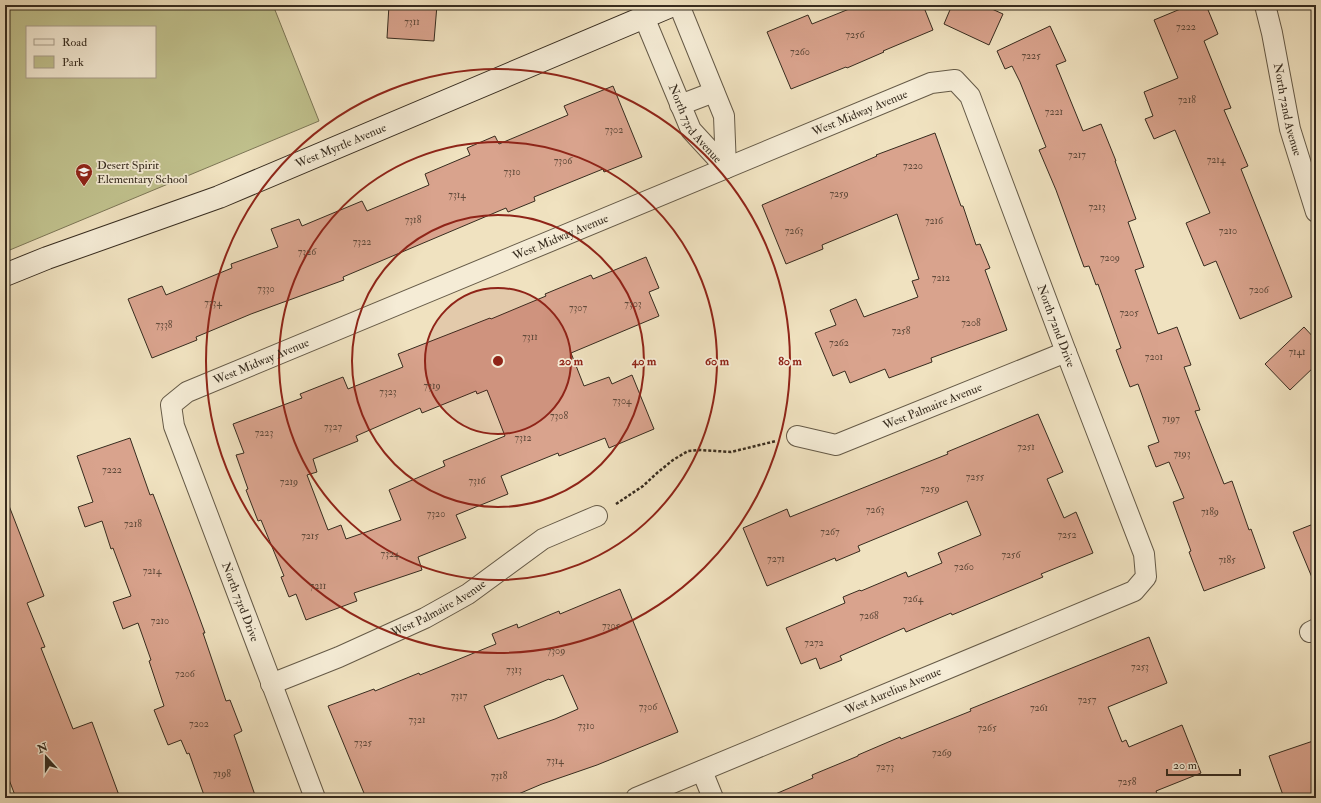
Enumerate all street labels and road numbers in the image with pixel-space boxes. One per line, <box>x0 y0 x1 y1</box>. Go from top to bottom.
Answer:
street label: North 72nd Avenue <box>1270 62 1305 158</box>
street label: North 73rd Avenue <box>665 82 725 166</box>
street label: West Midway Avenue <box>809 86 910 140</box>
street label: West Myrtle Avenue <box>292 120 388 172</box>
street label: West Midway Avenue <box>509 210 610 264</box>
street label: North 72nd Drive <box>1034 283 1079 369</box>
street label: West Midway Avenue <box>210 335 311 388</box>
street label: West Palmaire Avenue <box>880 379 984 433</box>
street label: North 73rd Drive <box>218 560 262 644</box>
street label: West Palmaire Avenue <box>388 576 489 640</box>
street label: West Aurelius Avenue <box>841 664 944 719</box>

